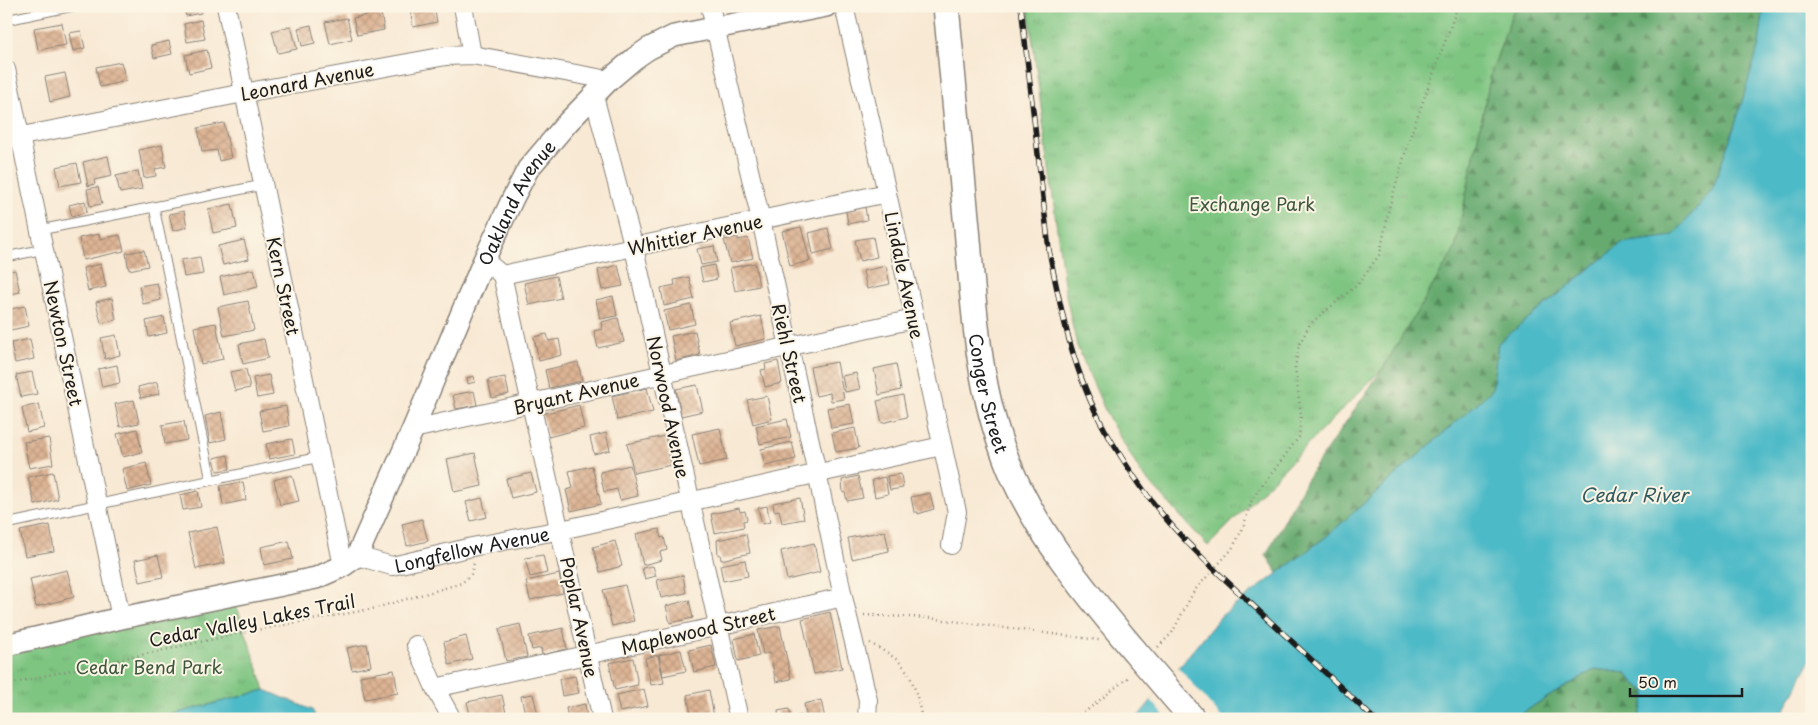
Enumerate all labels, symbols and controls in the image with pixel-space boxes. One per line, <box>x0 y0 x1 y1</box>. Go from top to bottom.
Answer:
street label: Leonard Avenue <box>238 55 376 107</box>
street label: Oakland Avenue <box>470 133 561 270</box>
park label: Exchange Park <box>1189 190 1315 217</box>
street label: Whittier Avenue <box>625 207 765 261</box>
street label: Lindale Avenue <box>878 209 932 341</box>
street label: Kern Street <box>260 234 308 338</box>
street label: Newton Street <box>38 278 90 408</box>
street label: Riehl Street <box>765 301 815 405</box>
street label: Conger Street <box>963 332 1016 457</box>
street label: Norwood Avenue <box>641 333 697 481</box>
street label: Bryant Avenue <box>511 365 642 421</box>
water label: Cedar River <box>1580 480 1691 508</box>
street label: Longfellow Avenue <box>391 519 552 579</box>
street label: Poplar Avenue <box>554 554 606 680</box>
street label: Cedar Valley Lakes Trail <box>147 587 357 653</box>
street label: Maplewood Street <box>618 599 778 661</box>
park label: Cedar Bend Park <box>76 653 222 680</box>
scale bar <box>1630 665 1743 697</box>
text: 50 m <box>1638 670 1677 693</box>

